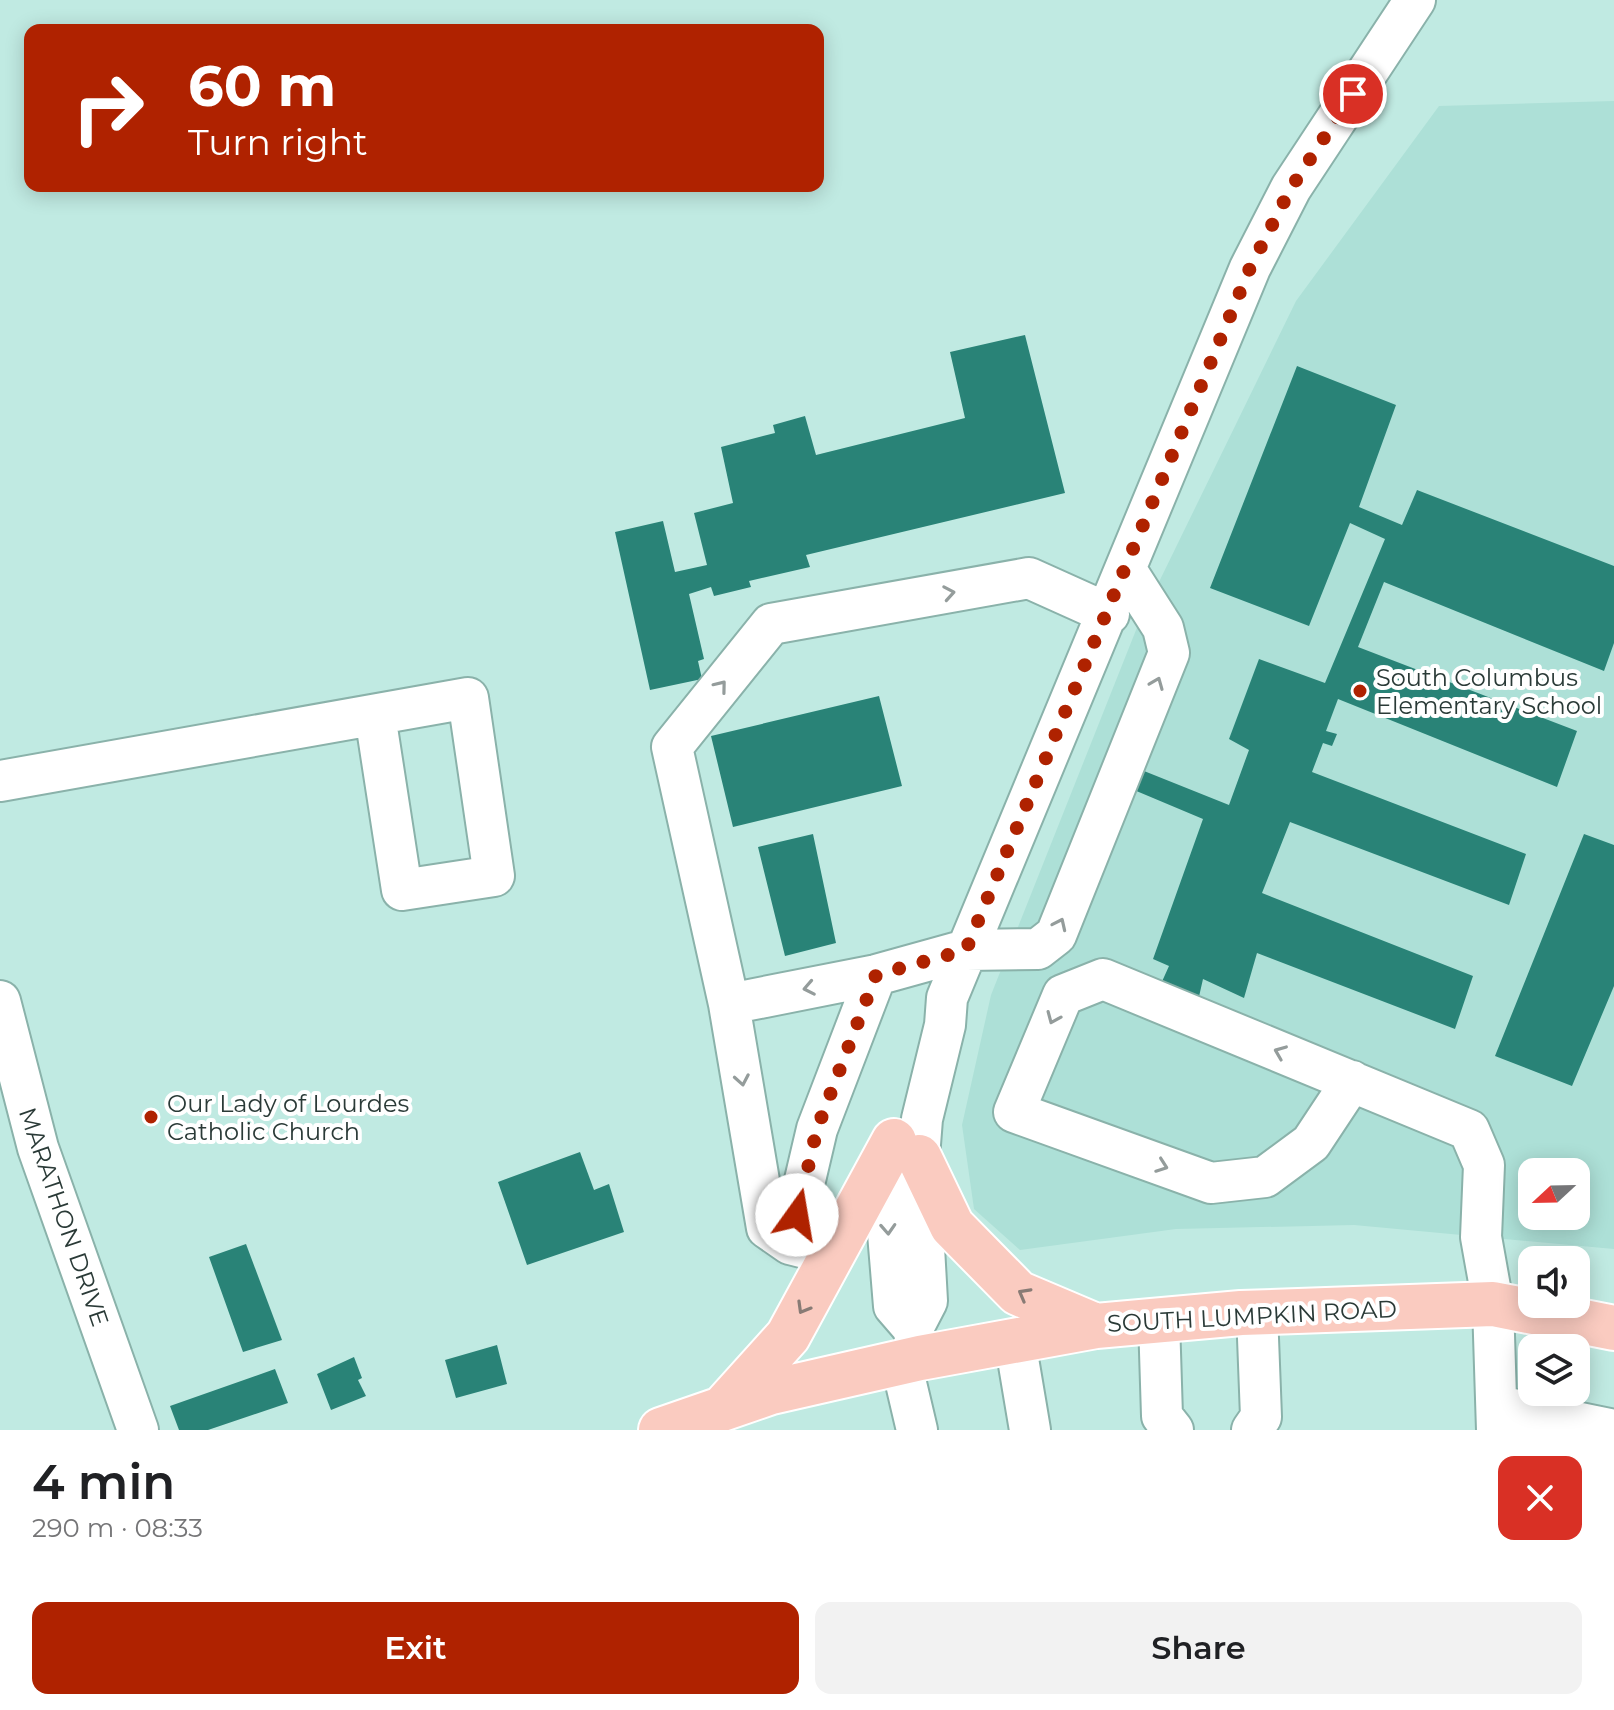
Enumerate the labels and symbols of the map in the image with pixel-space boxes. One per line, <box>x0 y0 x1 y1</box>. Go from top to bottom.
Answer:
pin <box>1319 60 1387 128</box>
one-way arrow <box>942 585 955 602</box>
place label: South Columbus Elementary School <box>1376 663 1602 720</box>
one-way arrow <box>1147 677 1164 691</box>
one-way arrow <box>711 681 726 695</box>
marker: South Columbus Elementary School <box>1351 682 1369 700</box>
one-way arrow <box>1050 918 1066 933</box>
one-way arrow <box>802 978 815 995</box>
one-way arrow <box>1047 1010 1063 1024</box>
one-way arrow <box>1274 1045 1288 1061</box>
one-way arrow <box>732 1074 749 1087</box>
place label: Our Lady of Lourdes Catholic Church <box>167 1089 409 1146</box>
street label: MARATHON DRIVE <box>13 1104 115 1330</box>
marker: Our Lady of Lourdes Catholic Church <box>142 1108 160 1126</box>
one-way arrow <box>1154 1156 1168 1172</box>
north arrow <box>1518 1158 1590 1230</box>
position arrow <box>755 1173 839 1257</box>
one-way arrow <box>879 1223 896 1236</box>
one-way arrow <box>1018 1289 1033 1304</box>
street label: SOUTH LUMPKIN ROAD <box>1106 1294 1398 1338</box>
one-way arrow <box>798 1300 813 1314</box>

